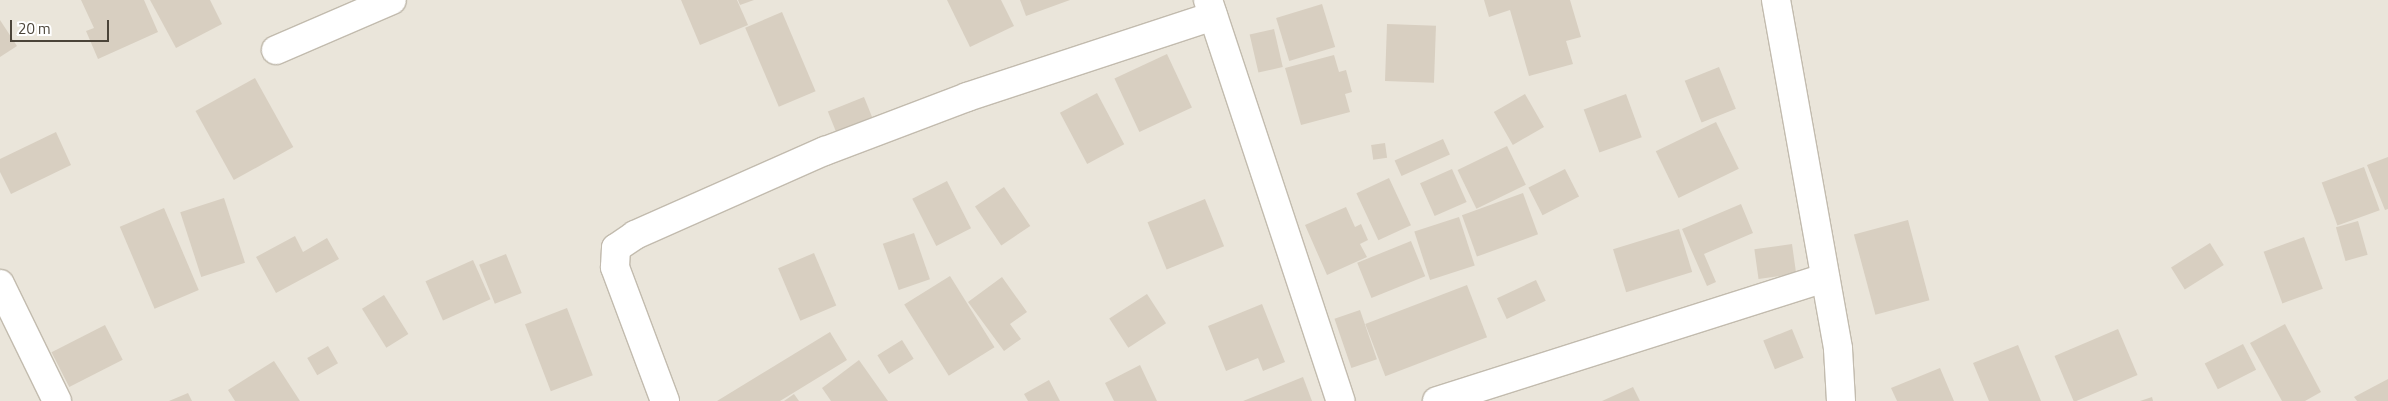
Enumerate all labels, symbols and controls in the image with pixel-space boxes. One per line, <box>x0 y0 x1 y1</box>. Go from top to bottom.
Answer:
scale bar <box>12 10 111 42</box>
text: 20 m <box>18 17 51 40</box>

